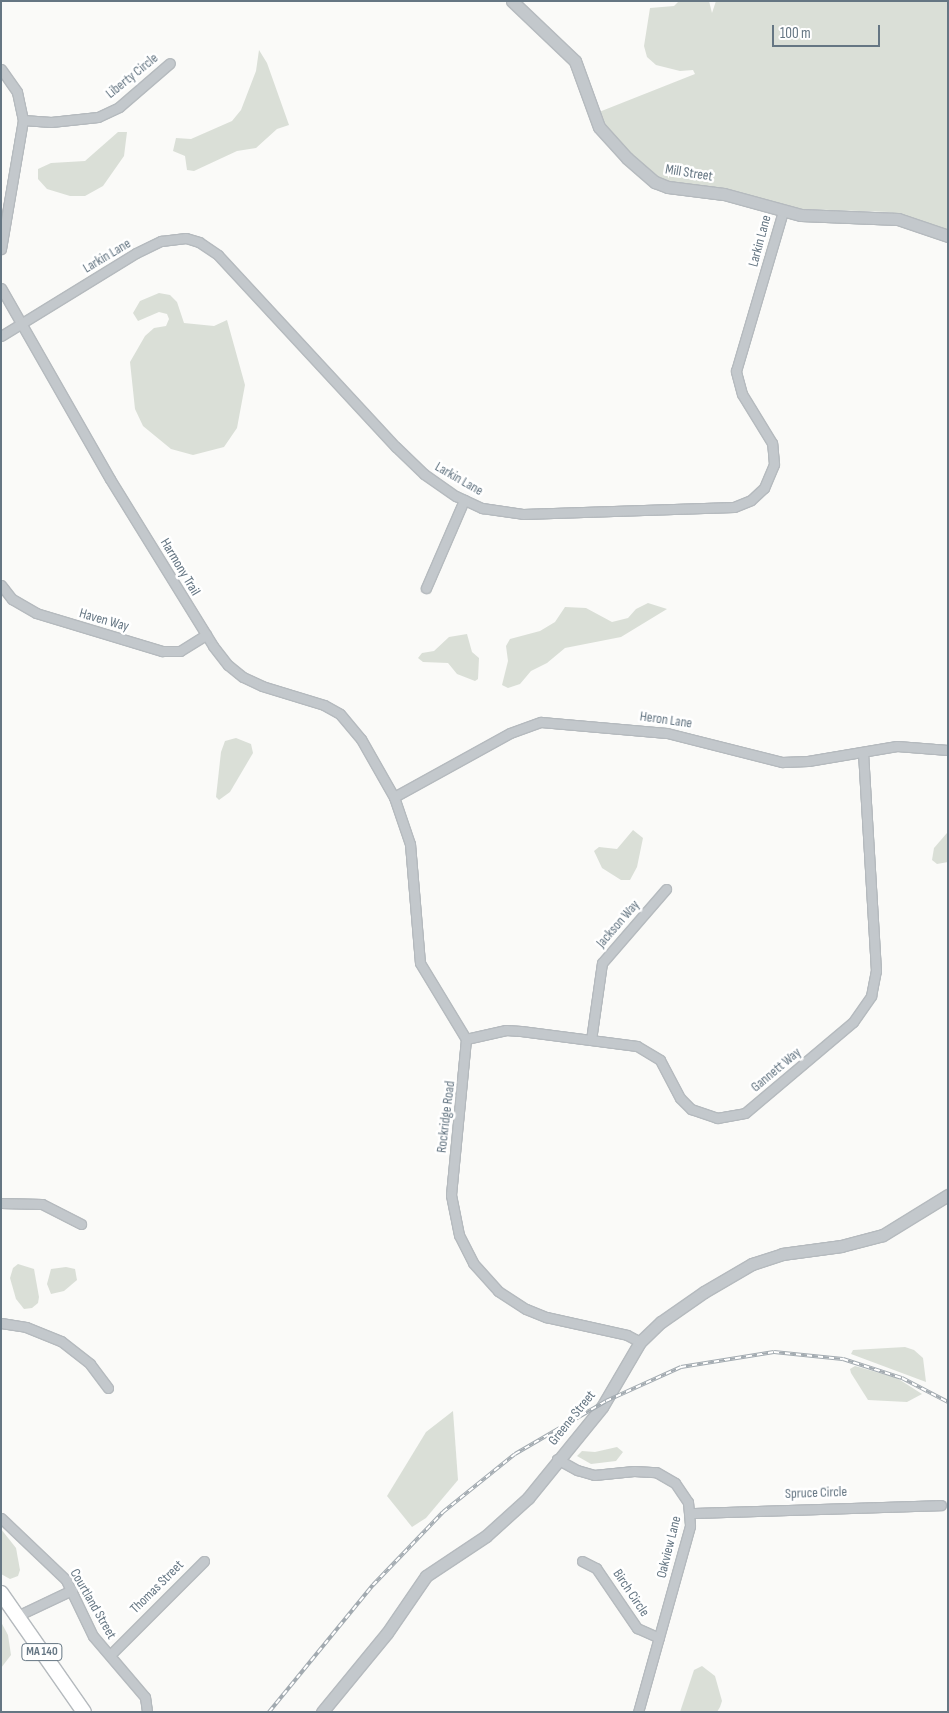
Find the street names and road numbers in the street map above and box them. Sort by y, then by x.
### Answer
street label: Liberty Circle [102,50,162,102]
street label: Mill Street [664,161,714,185]
street label: Larkin Lane [745,213,775,269]
street label: Larkin Lane [80,235,134,277]
street label: Larkin Lane [432,458,486,500]
street label: Harmony Trail [156,535,204,599]
street label: Haven Way [77,605,131,635]
street label: Heron Lane [639,708,693,732]
street label: Jackson Way [593,897,643,951]
street label: Gannett Way [748,1044,804,1096]
street label: Rockridge Road [433,1080,459,1154]
street label: Greene Street [545,1387,599,1449]
street label: Spruce Circle [785,1484,847,1502]
street label: Oakview Lane [653,1514,685,1580]
street label: Thomas Street [127,1557,187,1617]
street label: Courtland Street [66,1566,120,1642]
street label: Birch Circle [609,1566,653,1620]
road number: MA 140 [21,1642,63,1661]

